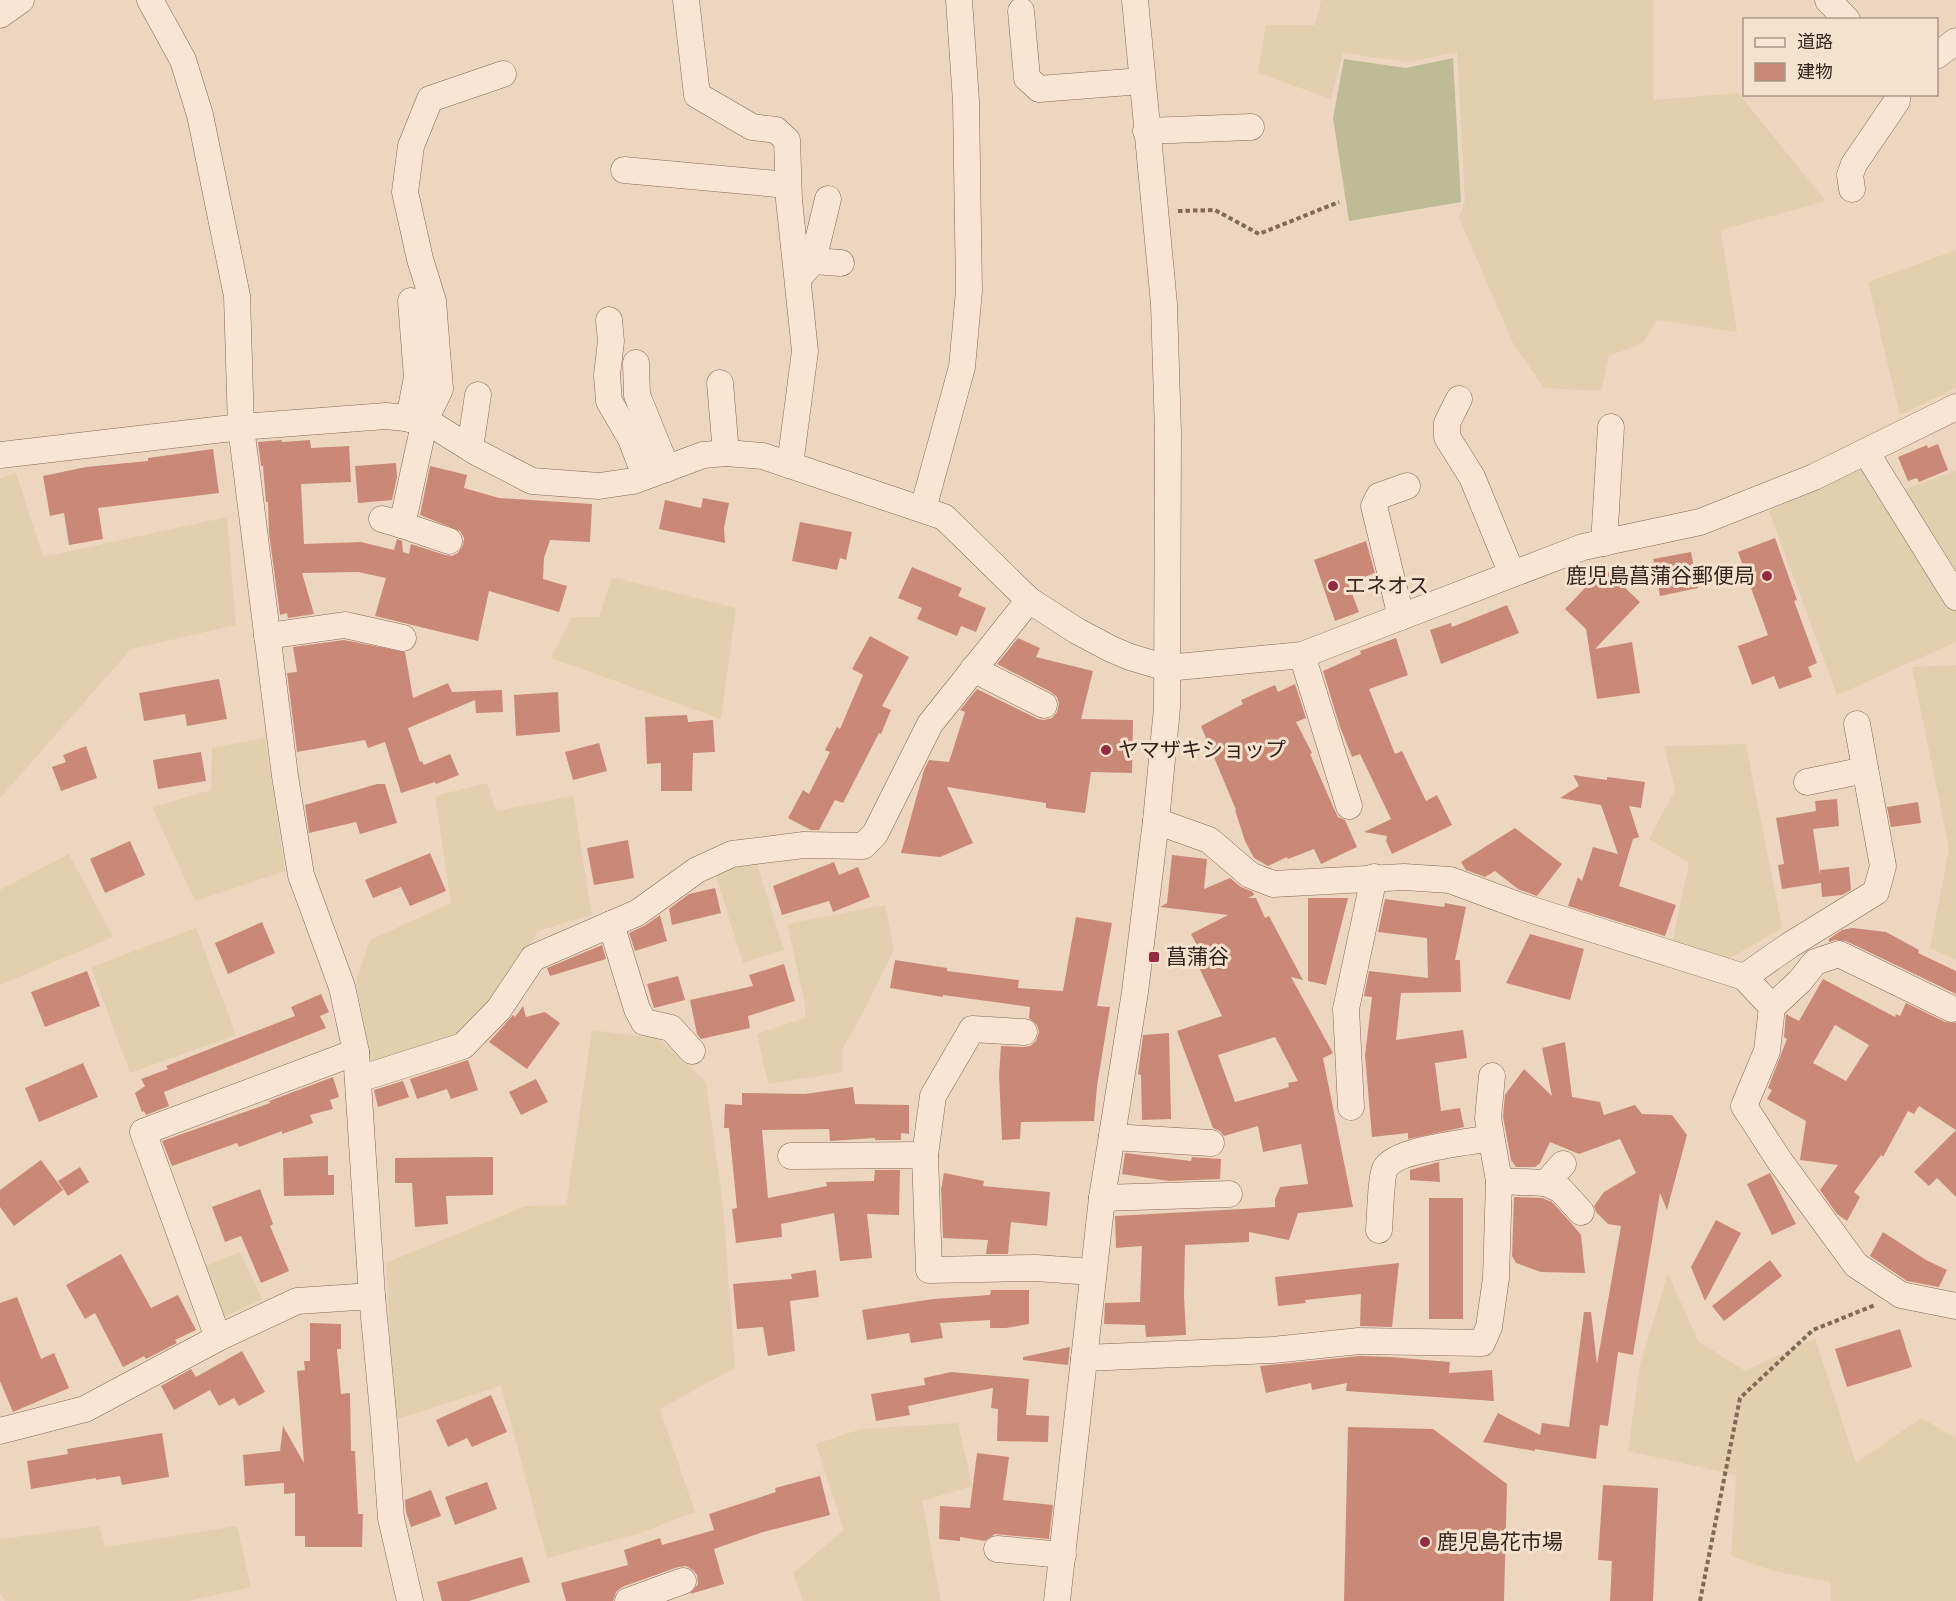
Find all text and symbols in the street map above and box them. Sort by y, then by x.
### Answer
legend [1743,18,1938,96]
text: 道路 [1797,29,1833,54]
text: 建物 [1797,59,1833,84]
place label: 鹿児島菖蒲谷郵便局 [1566,561,1755,590]
marker: 鹿児島菖蒲谷郵便局 [1760,569,1774,583]
place label: エネオス [1345,571,1429,600]
marker: エネオス [1326,579,1340,593]
place label: ヤマザキショップ [1118,735,1286,764]
marker: ヤマザキショップ [1099,743,1113,757]
place label: 菖蒲谷 [1166,942,1229,971]
marker: 菖蒲谷 [1147,950,1161,964]
place label: 鹿児島花市場 [1437,1527,1563,1556]
marker: 鹿児島花市場 [1418,1535,1432,1549]

